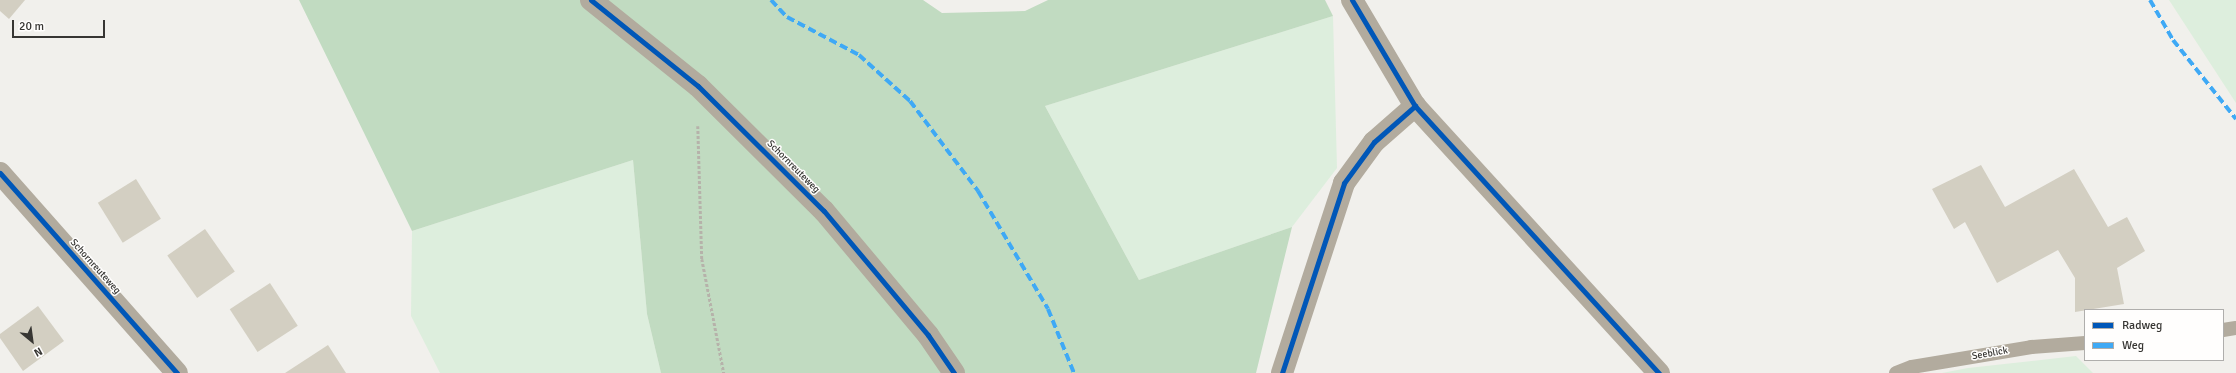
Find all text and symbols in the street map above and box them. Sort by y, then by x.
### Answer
scale bar [14,12,107,38]
text: 20 m [19,19,44,34]
street label: Schornreuteweg [764,138,822,196]
street label: Schornreuteweg [67,237,123,297]
legend [2084,309,2224,361]
text: Radweg [2122,318,2162,333]
north arrow [12,321,52,361]
text: Weg [2122,338,2144,353]
text: N [32,344,45,359]
street label: Seeblick [1971,345,2009,363]

